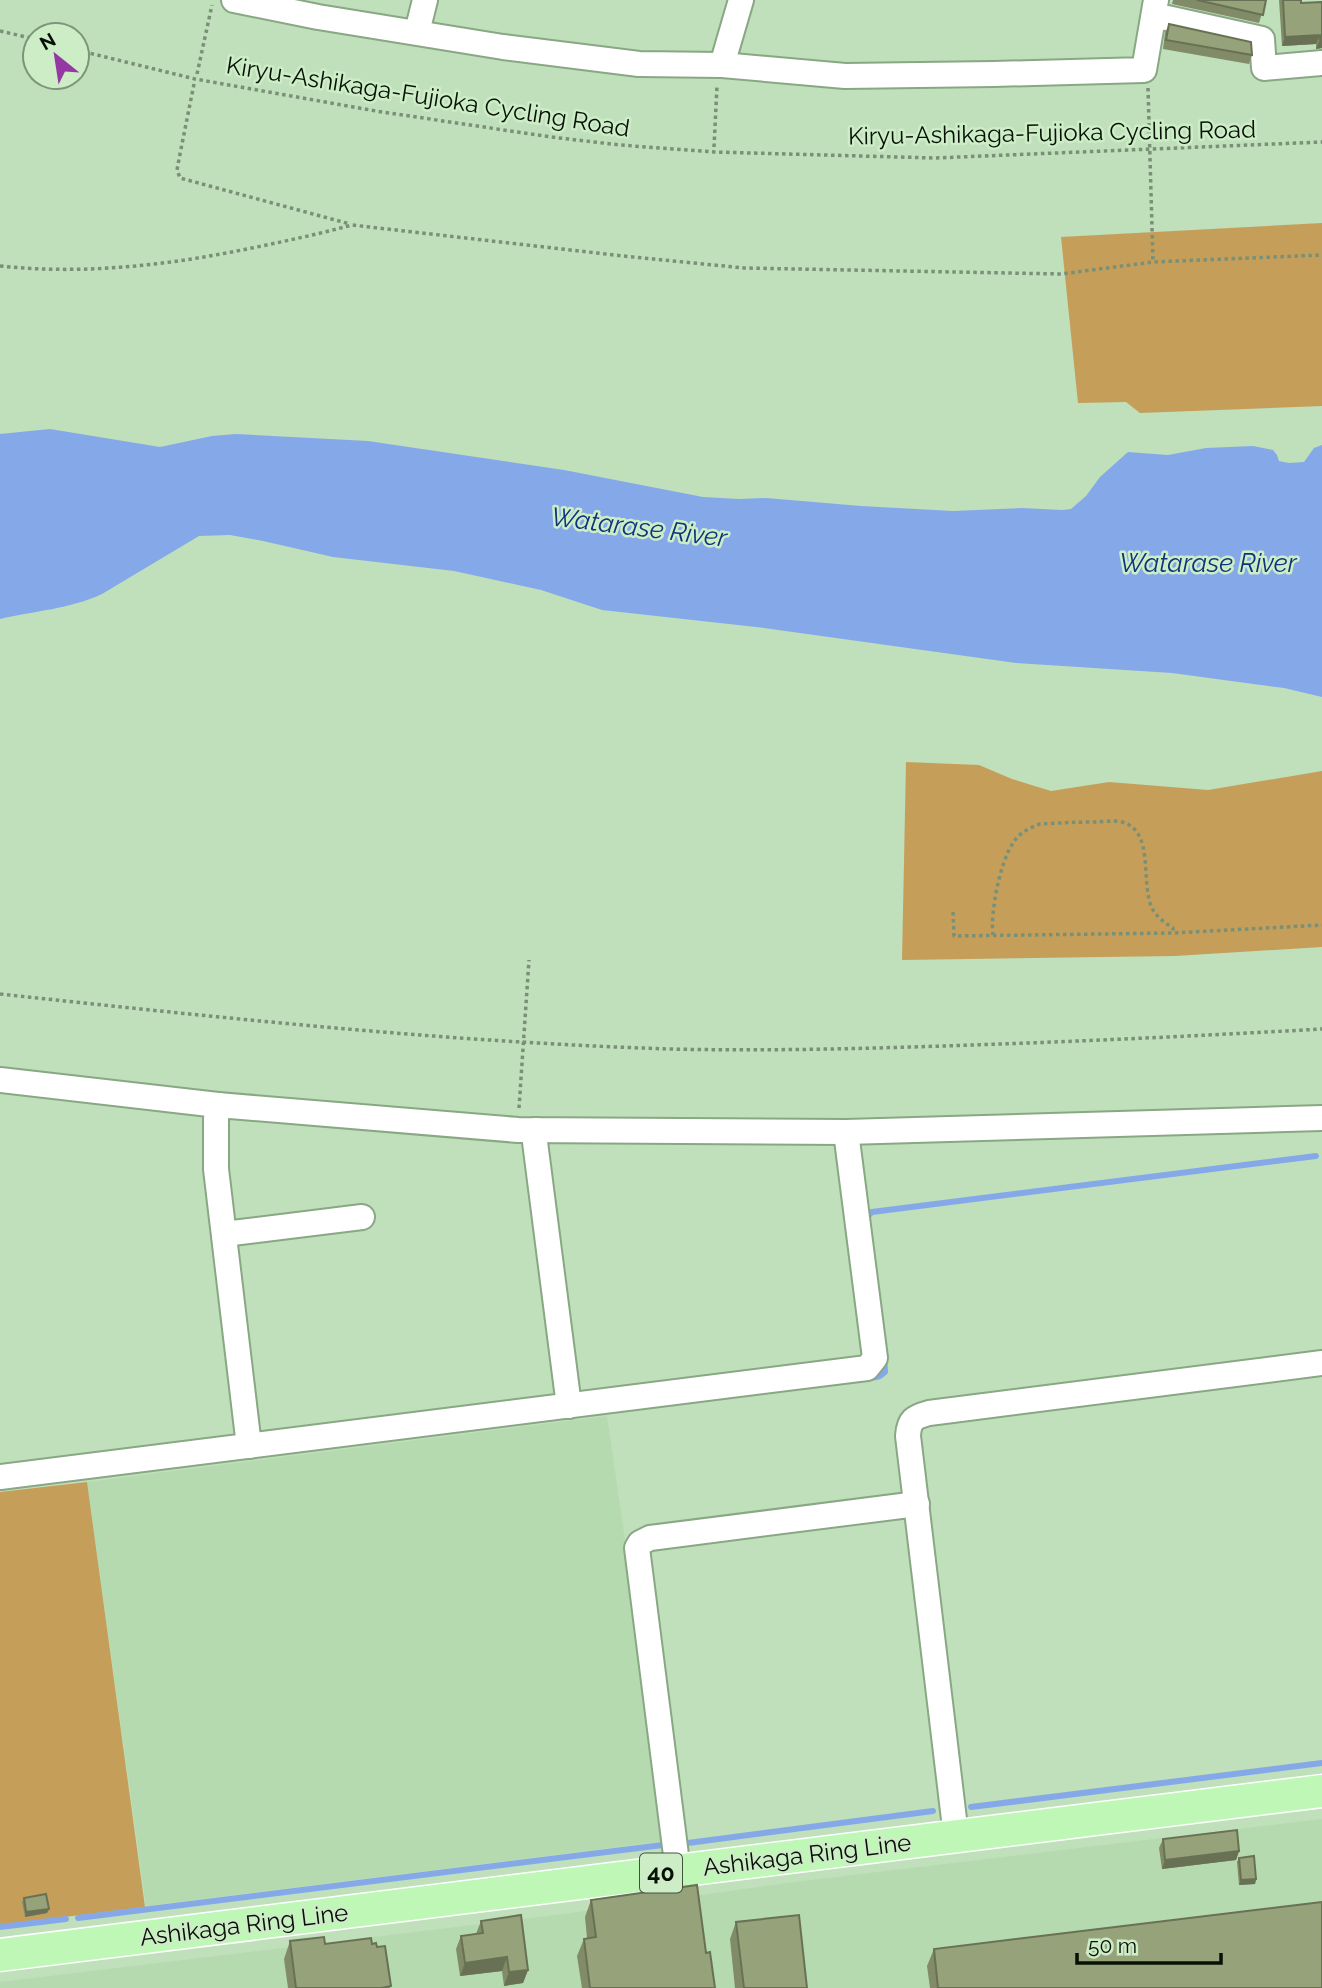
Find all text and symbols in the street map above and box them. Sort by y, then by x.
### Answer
north arrow [21,21,91,91]
text: N [36,28,59,54]
street label: Kiryu-Ashikaga-Fujioka Cycling Road [224,50,632,143]
street label: Kiryu-Ashikaga-Fujioka Cycling Road [848,114,1256,151]
water label: Watarase River [549,501,730,553]
water label: Watarase River [1119,548,1298,578]
street label: Ashikaga Ring Line [701,1827,913,1882]
road number: 40 [640,1854,682,1892]
street label: Ashikaga Ring Line [138,1897,350,1952]
scale bar [1077,1922,1220,1966]
text: 50 m [1088,1933,1137,1958]

